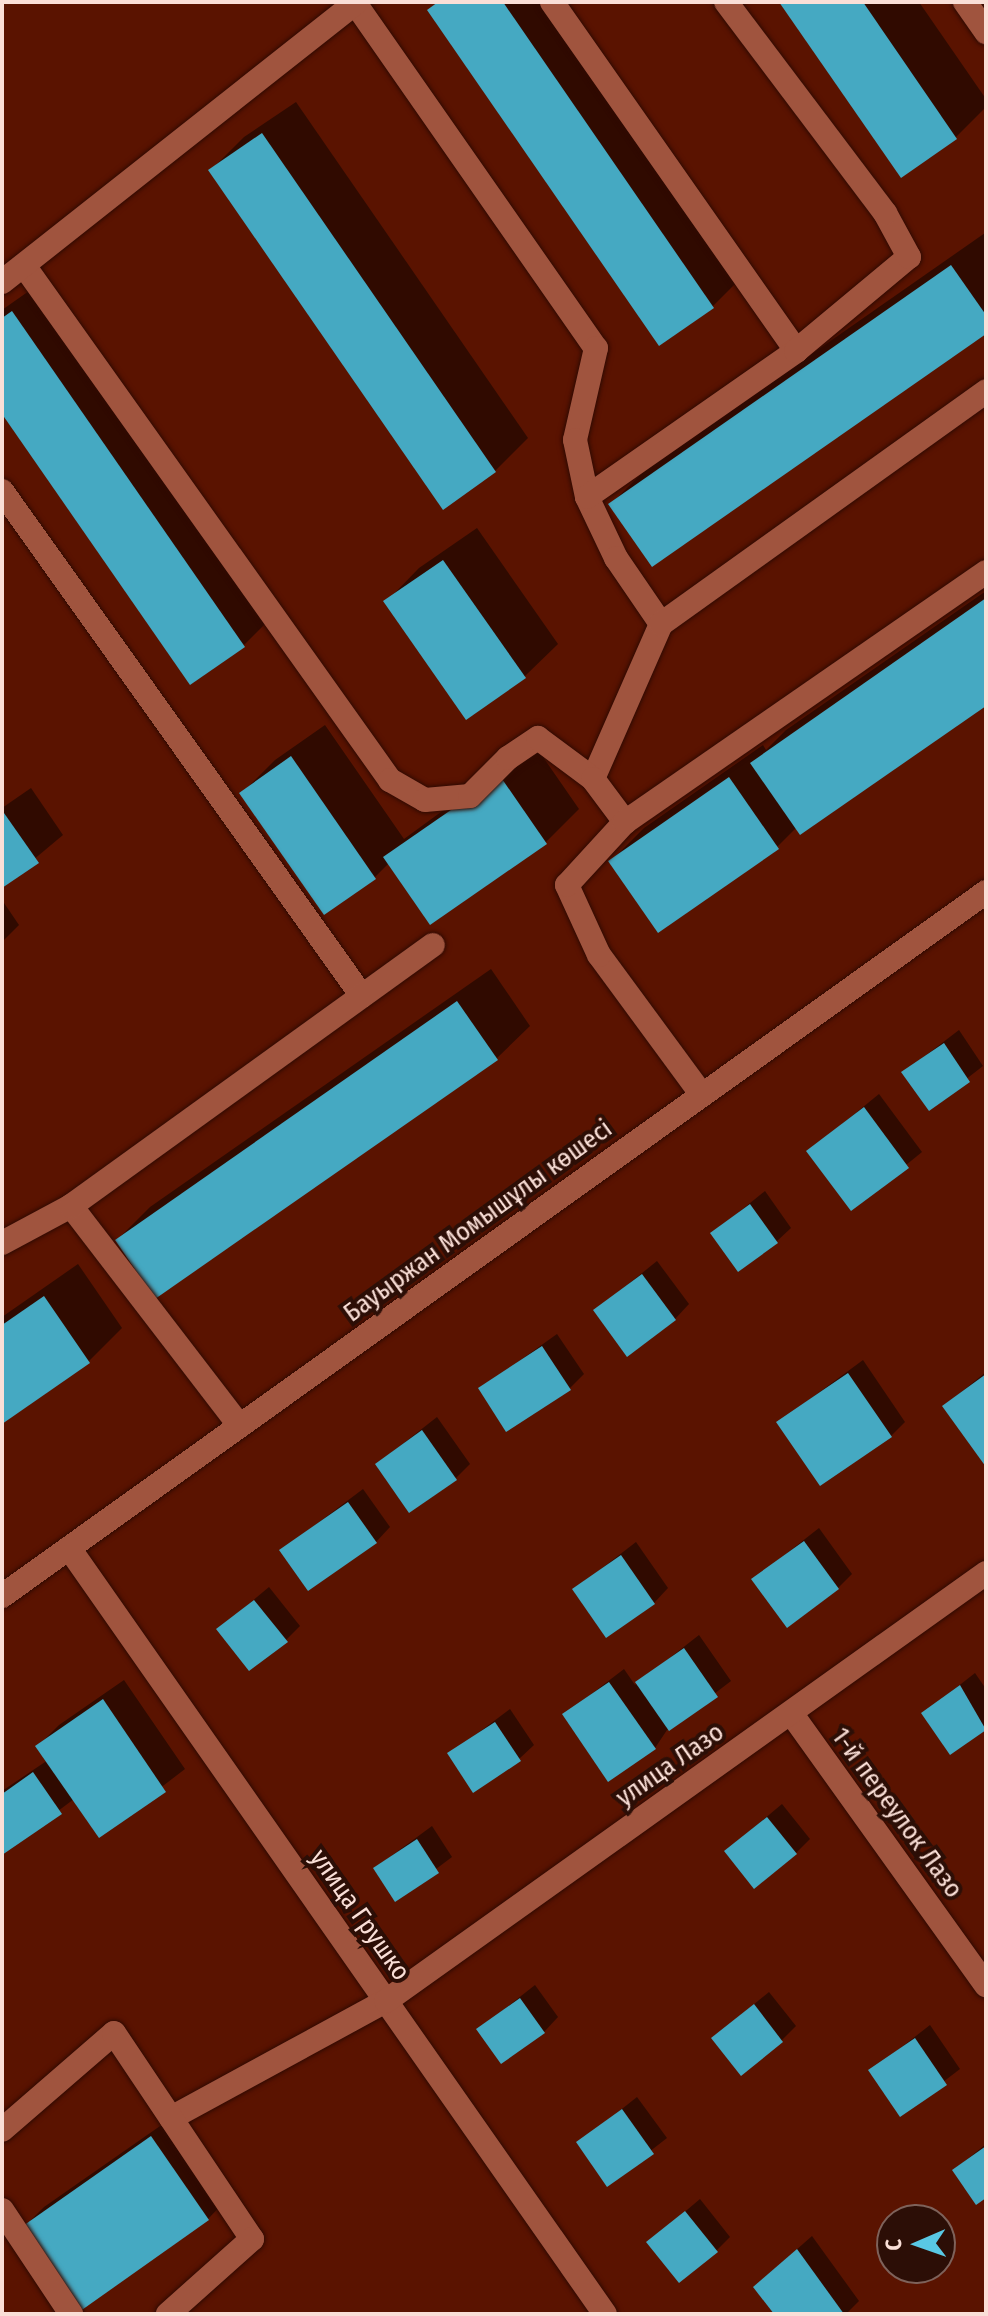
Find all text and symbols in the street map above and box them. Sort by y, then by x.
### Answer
street label: Бауыржан Момышұлы көшесі [338,1113,618,1329]
street label: улица Лазо [610,1717,730,1813]
street label: 1-й переулок Лазо [825,1722,969,1904]
street label: улица Грушко [303,1843,417,1987]
north arrow [876,2204,956,2284]
text: С [880,2239,907,2251]

